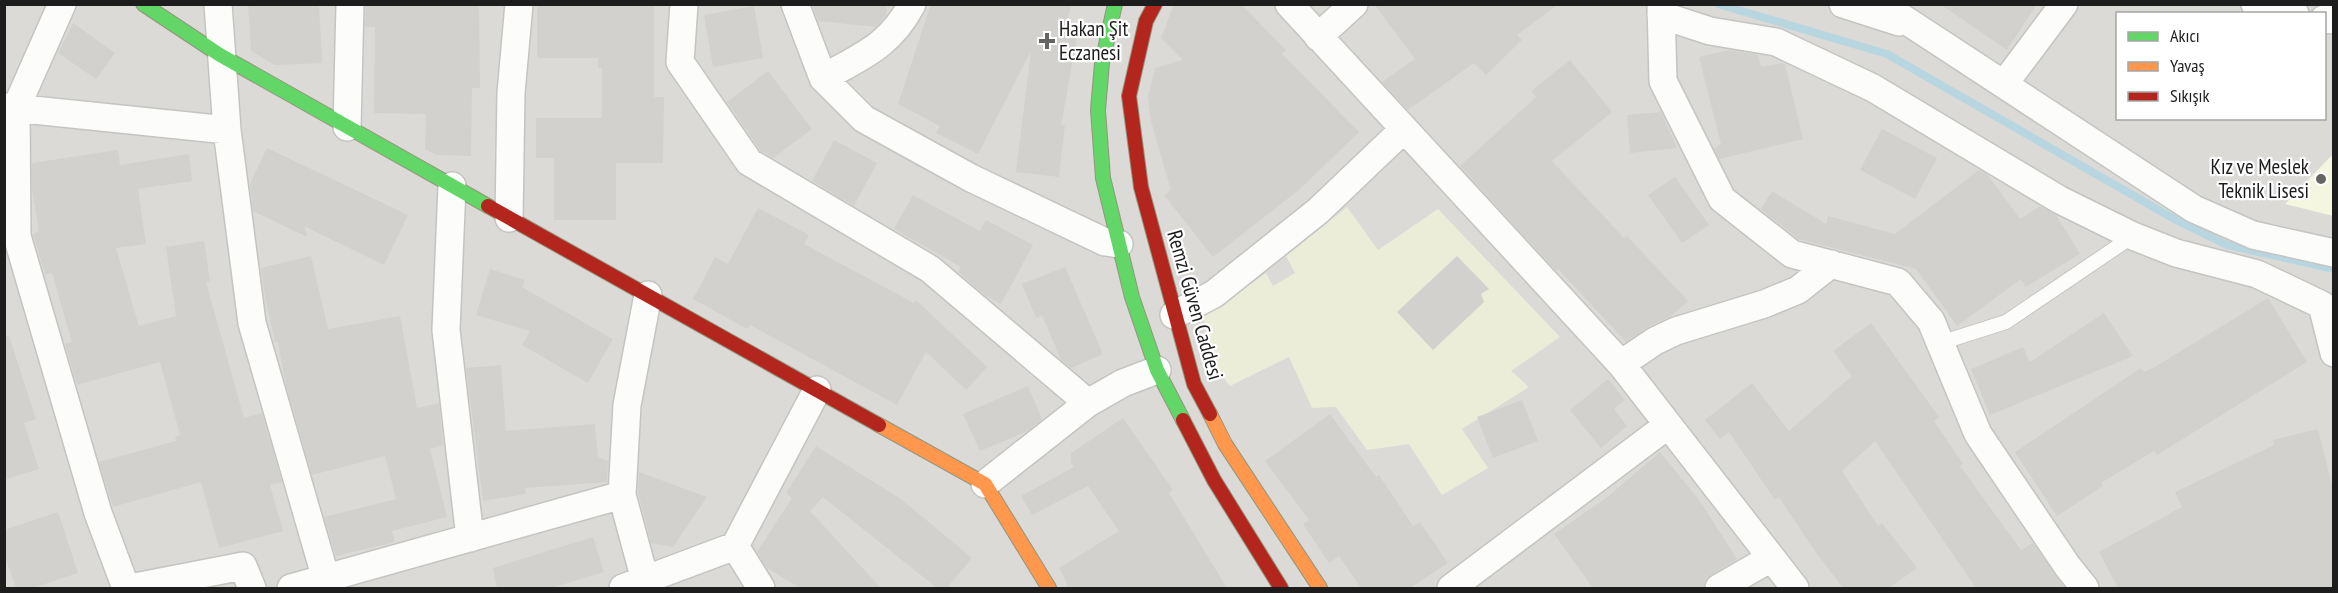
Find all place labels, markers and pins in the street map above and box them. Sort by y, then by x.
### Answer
place label: Hakan Şit Eczanesi [1059,15,1128,66]
marker: Hakan Şit Eczanesi [1040,34,1054,48]
place label: Kız ve Meslek Teknik Lisesi [2211,153,2309,204]
marker: Kız ve Meslek Teknik Lisesi [2314,172,2328,186]

